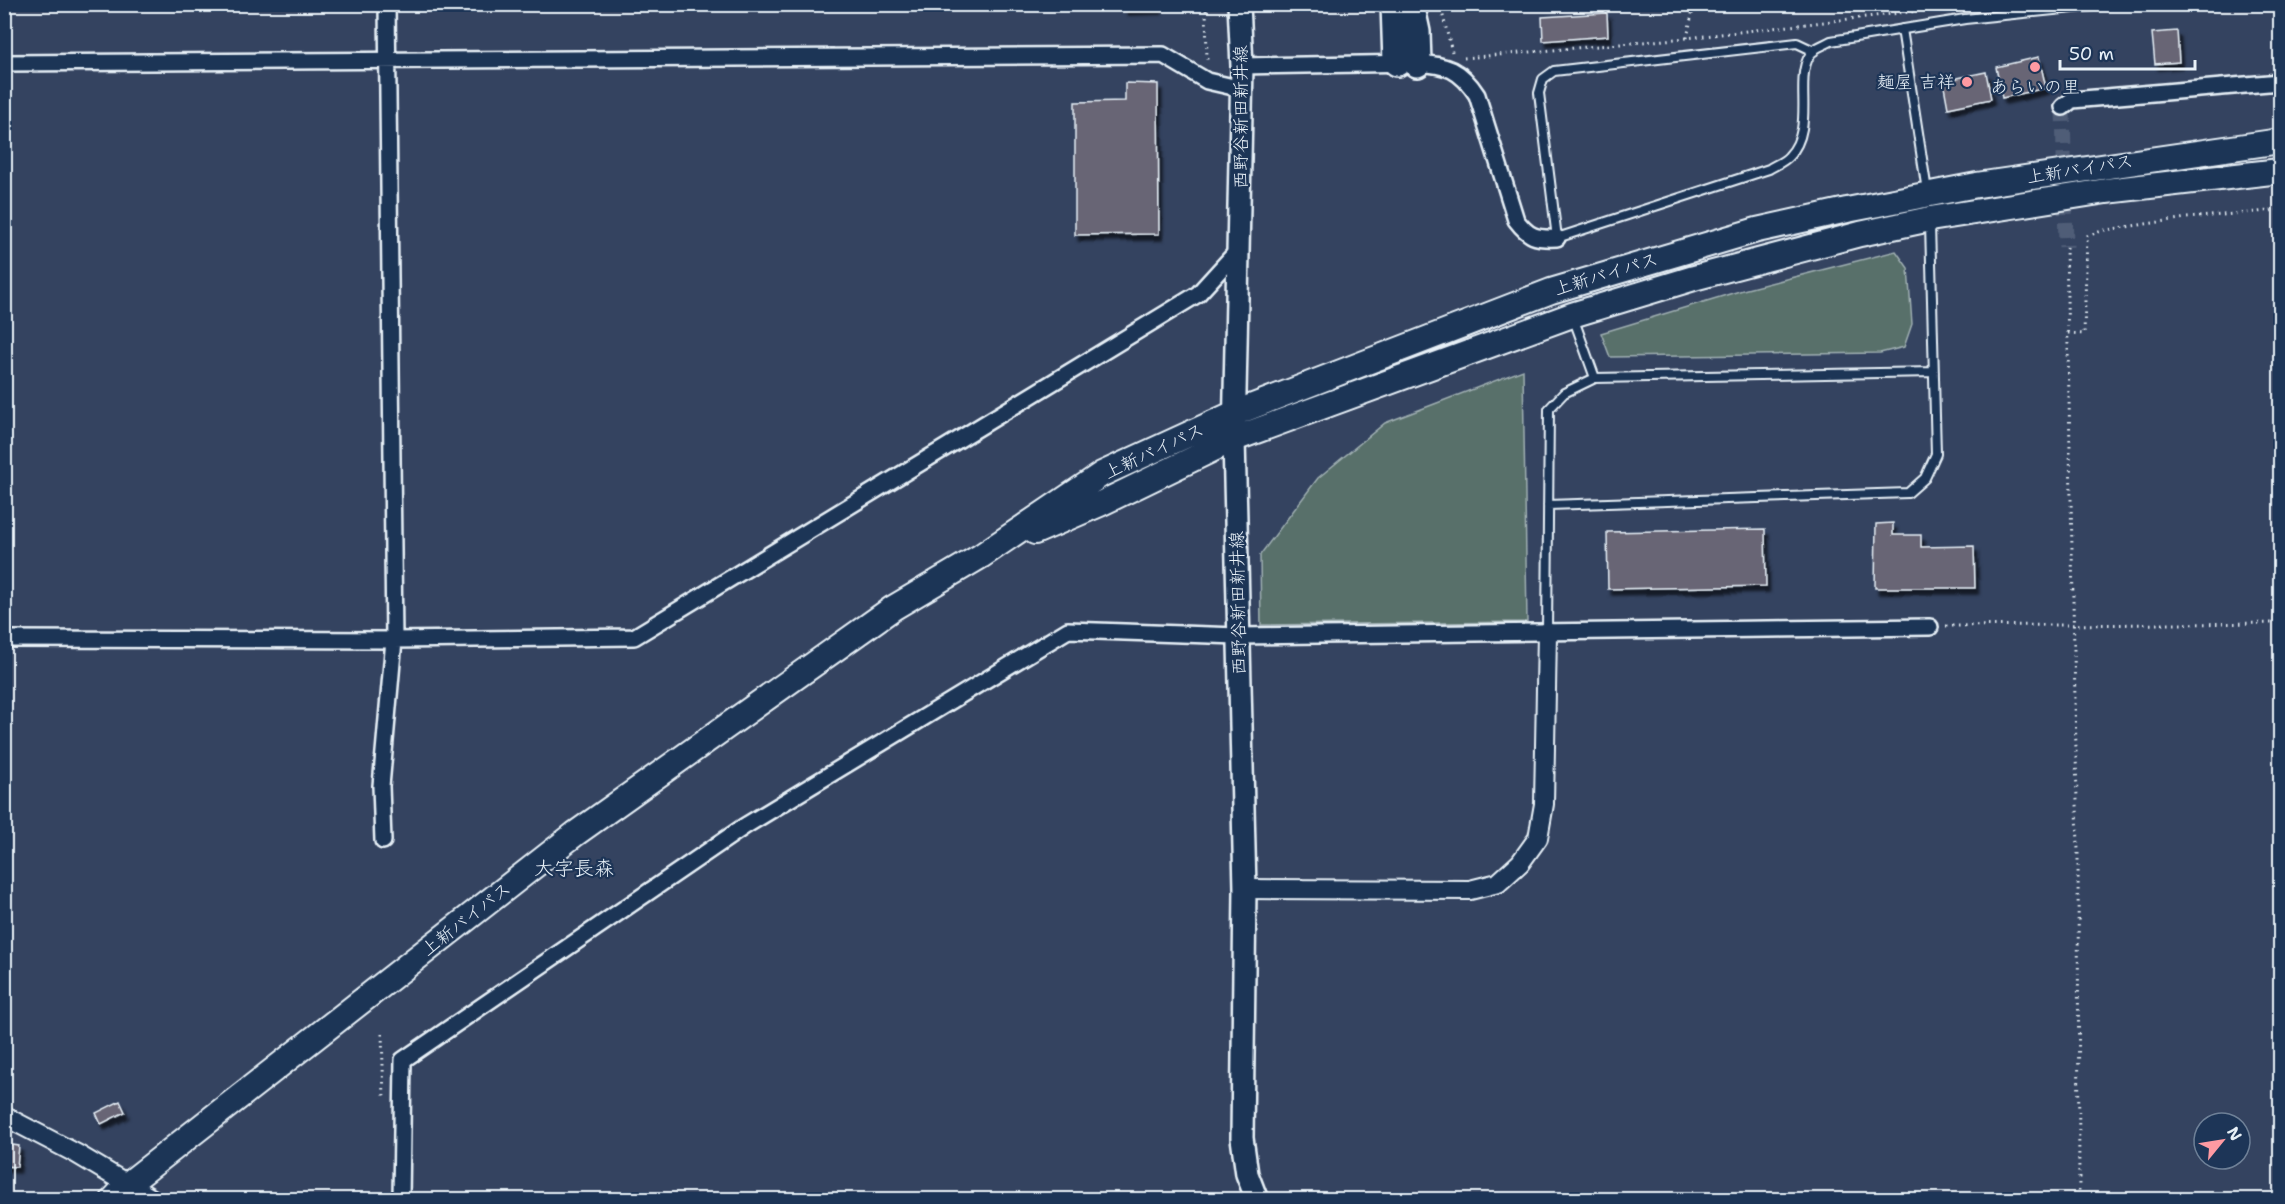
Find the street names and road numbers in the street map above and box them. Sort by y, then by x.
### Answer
street label: 西野谷新田新井線 [1229,45,1253,189]
street label: 上新バイパス [2025,149,2135,189]
street label: 上新バイパス [1551,247,1661,301]
street label: 上新バイパス [1100,417,1208,485]
street label: 西野谷新田新井線 [1225,531,1251,675]
street label: 上新バイパス [416,876,516,962]

